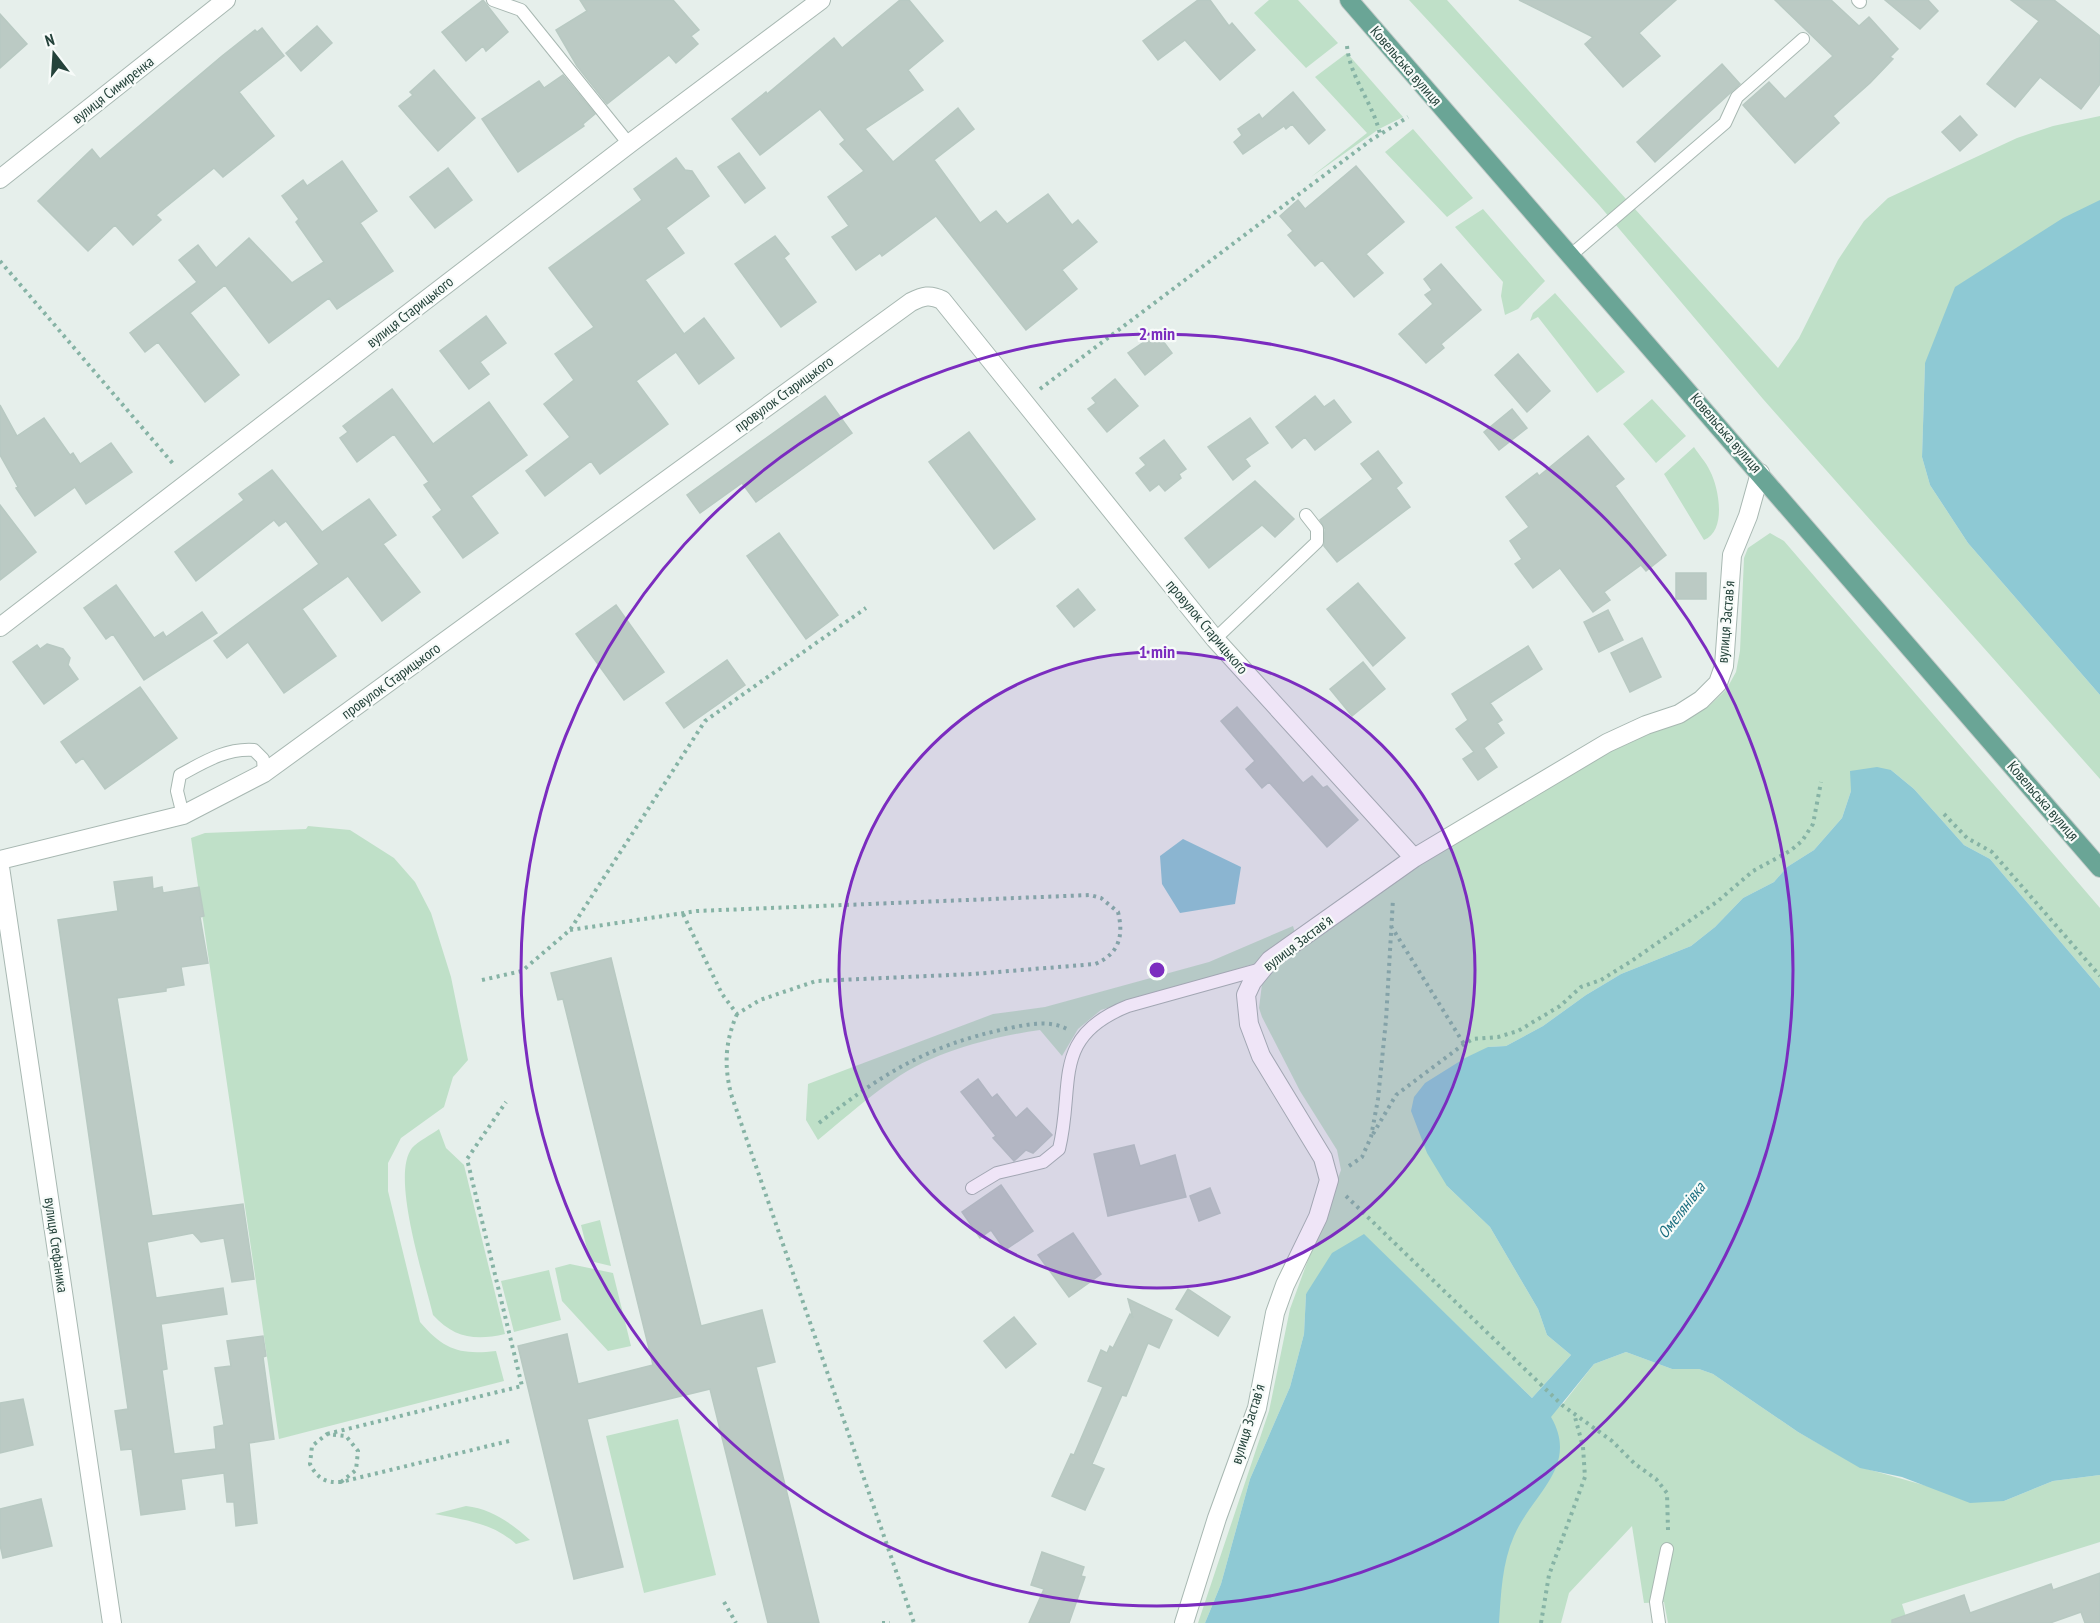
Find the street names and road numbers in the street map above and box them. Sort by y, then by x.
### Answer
street label: Ковельська вулиця [1367,22,1446,110]
street label: вулиця Симиренка [68,52,157,127]
street label: вулиця Старицького [362,272,457,351]
street label: провулок Старицького [730,351,837,436]
street label: Ковельська вулиця [1687,389,1766,477]
street label: провулок Старицького [1162,575,1252,678]
street label: вулиця Заставʼя [1712,580,1739,664]
street label: провулок Старицького [337,638,444,723]
street label: Ковельська вулиця [2004,757,2083,845]
street label: вулиця Заставʼя [1259,910,1337,975]
street label: вулиця Стефаника [40,1196,73,1294]
street label: вулиця Заставʼя [1226,1381,1269,1466]

